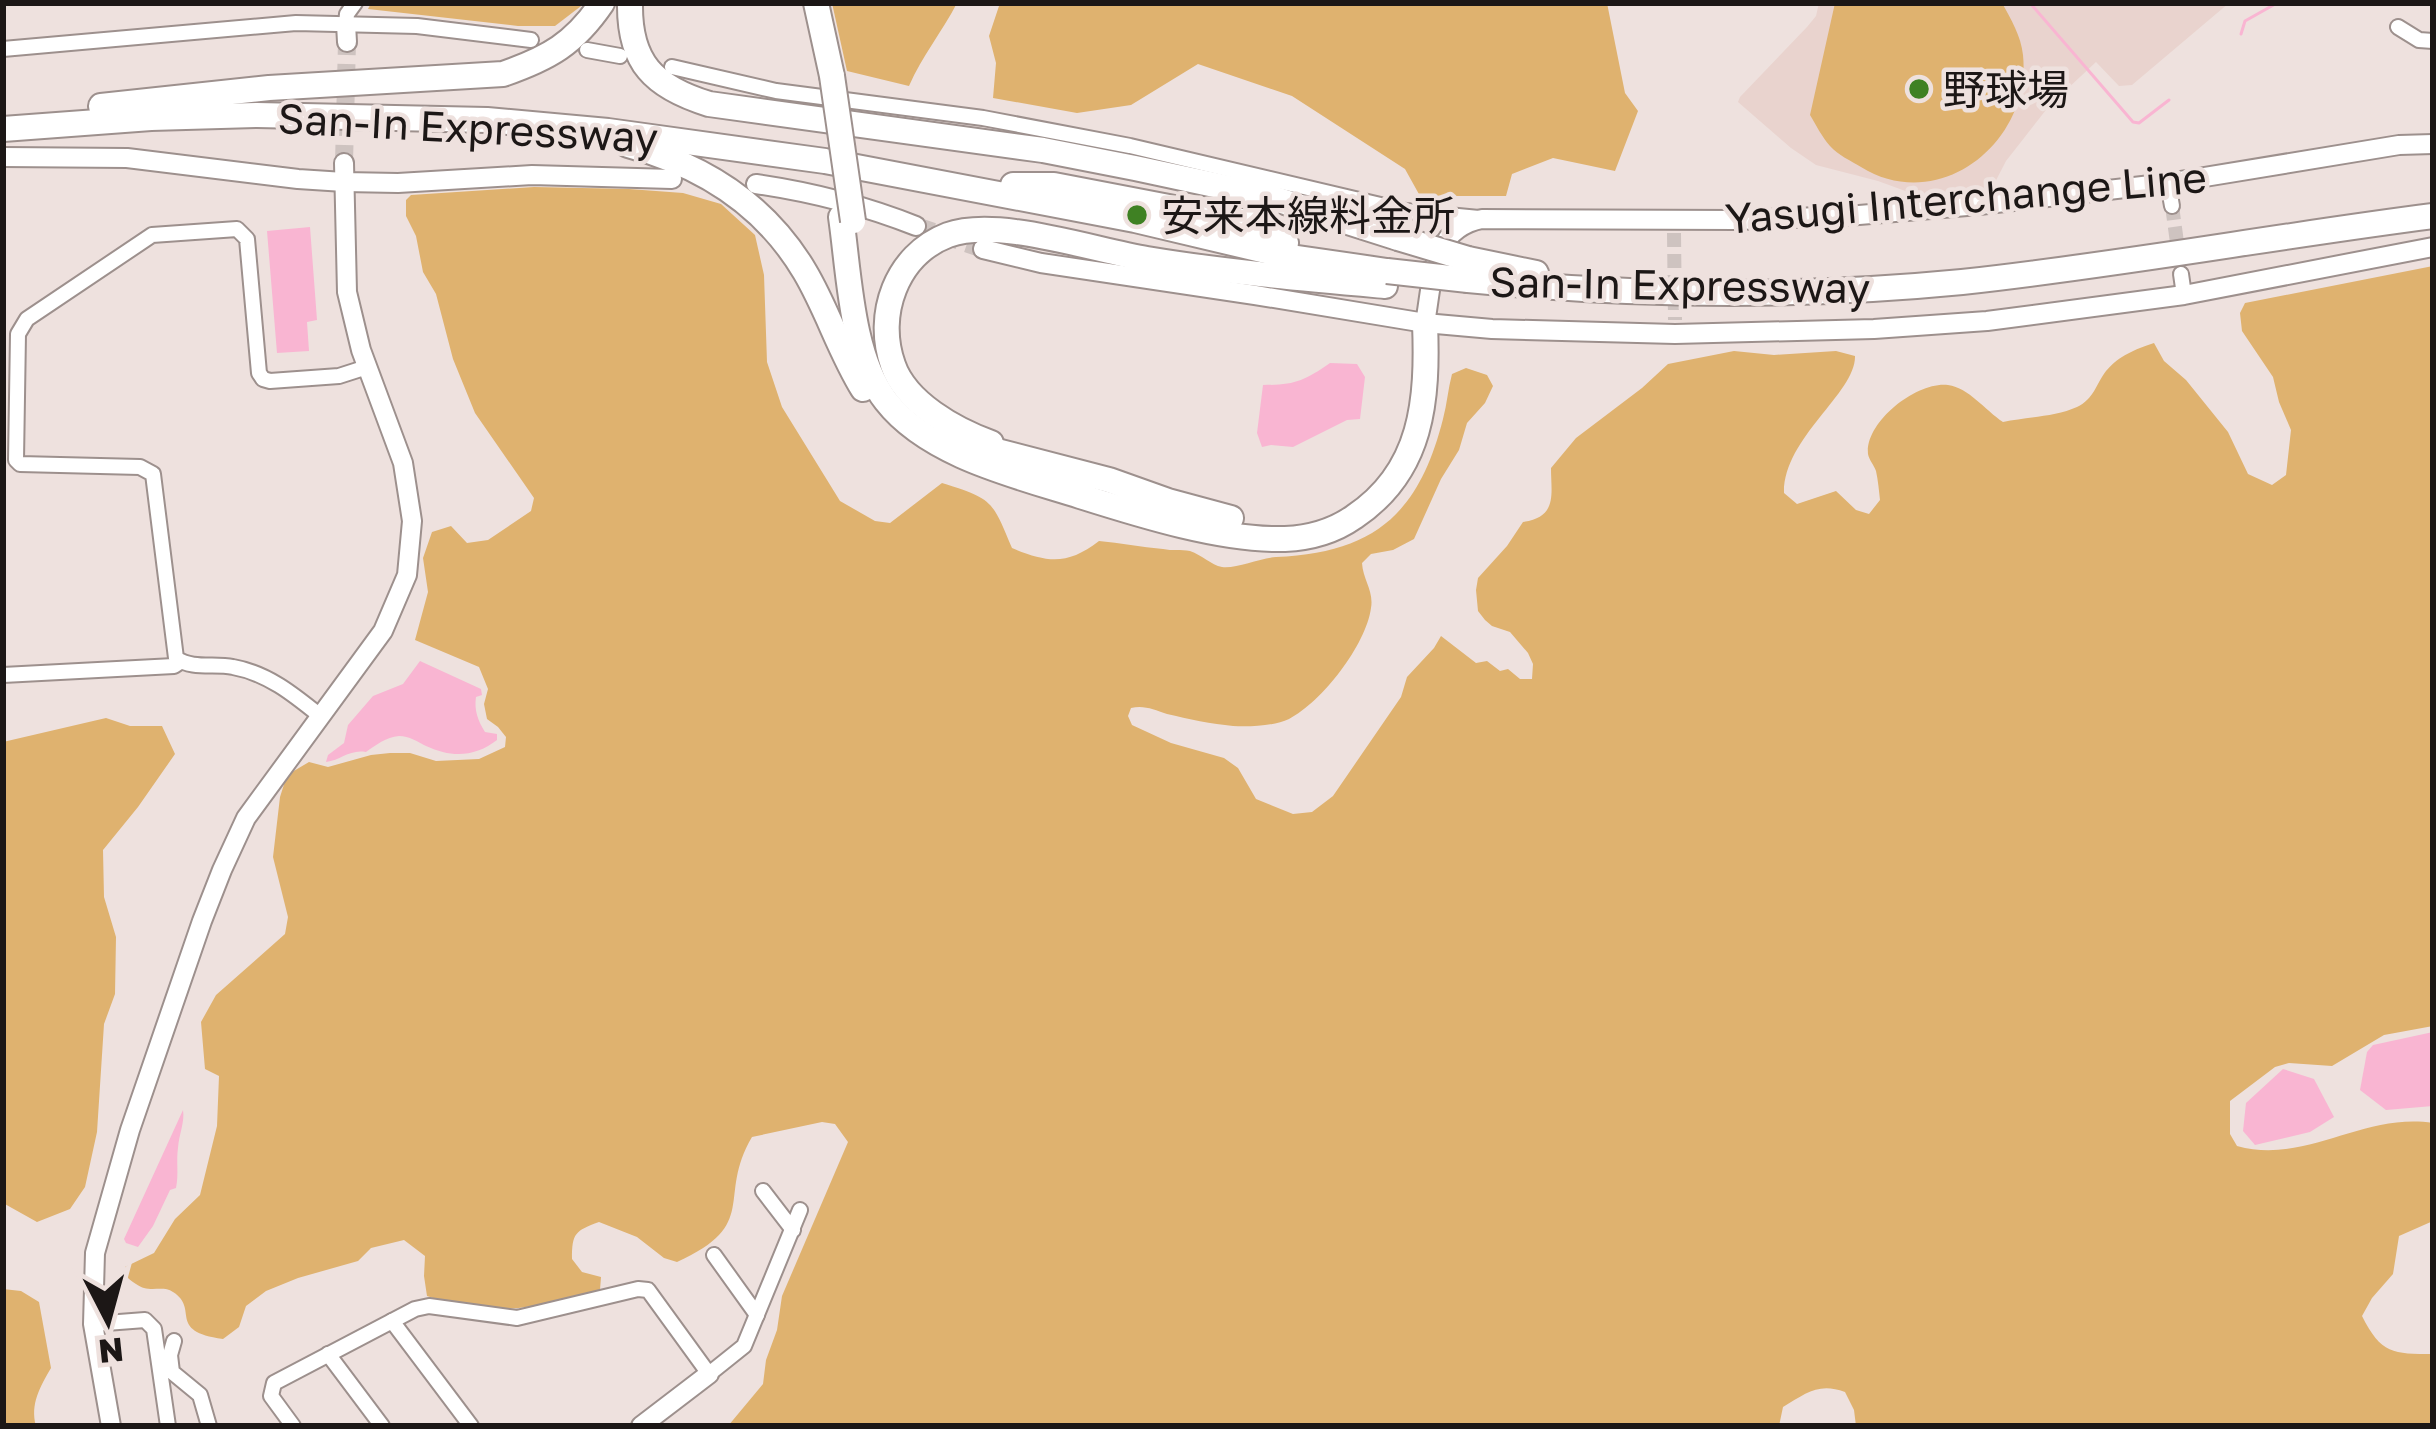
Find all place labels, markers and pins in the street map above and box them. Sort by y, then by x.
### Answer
place label: 野球場 [1943,64,2069,114]
marker: 野球場 [1906,76,1932,102]
place label: 安来本線料金所 [1161,190,1455,240]
marker: 安来本線料金所 [1124,202,1150,228]

